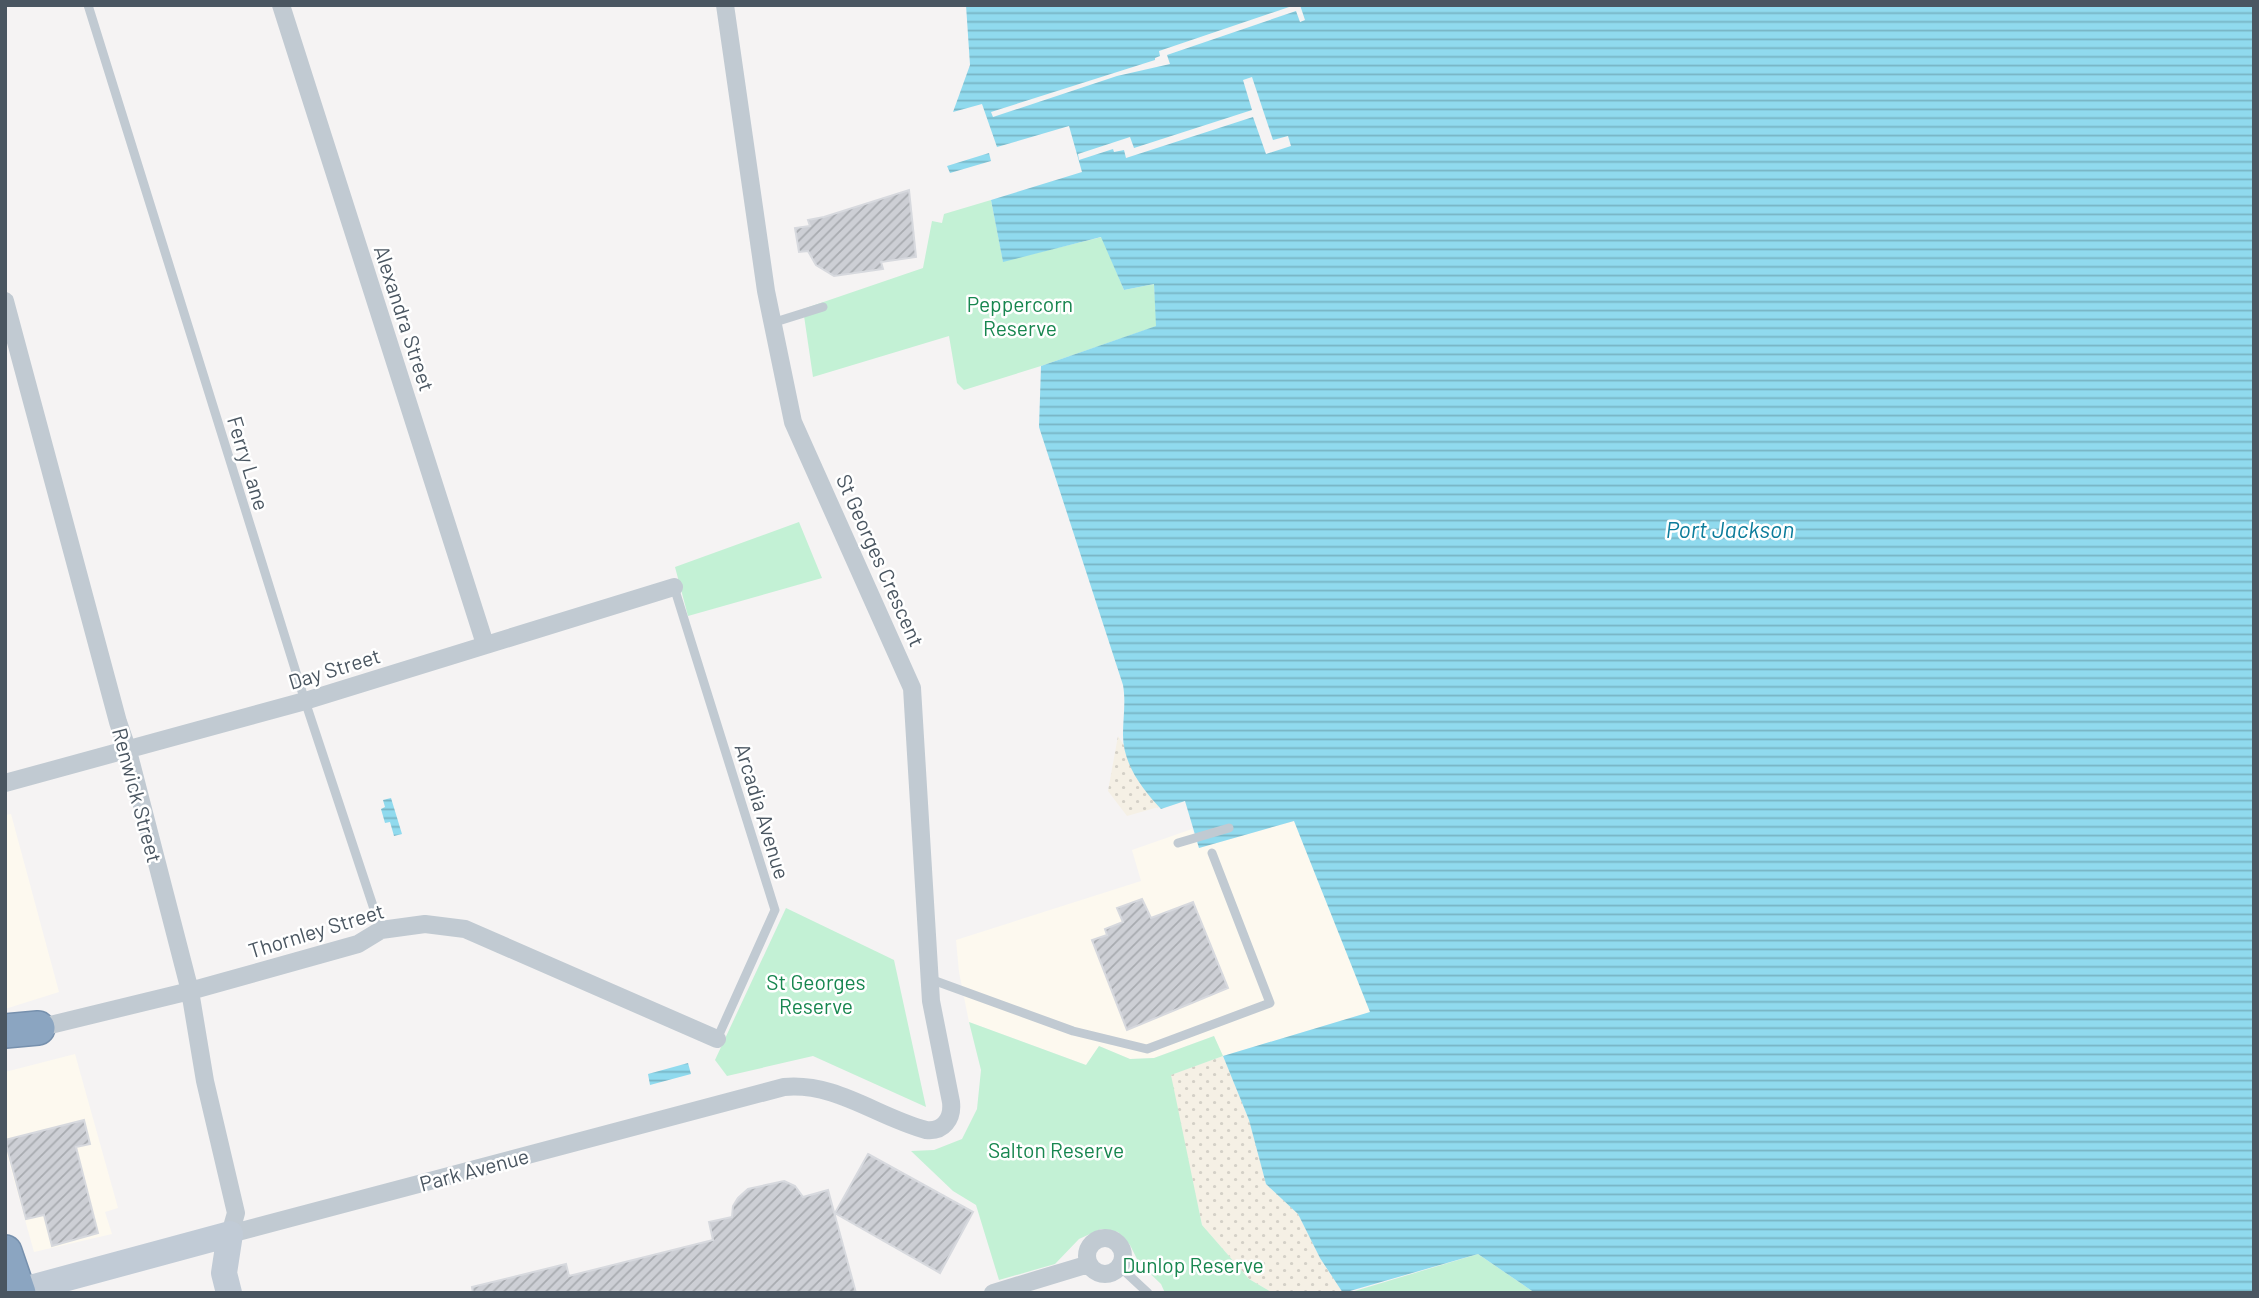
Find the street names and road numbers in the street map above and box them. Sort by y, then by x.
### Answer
street label: Alexandra Street [370,242,440,394]
street label: Ferry Lane [223,413,275,513]
street label: St Georges Crescent [832,470,930,650]
street label: Day Street [285,642,383,694]
street label: Renwick Street [108,725,168,865]
street label: Arcadia Avenue [731,740,795,882]
street label: Thornley Street [245,898,387,962]
street label: Park Avenue [417,1142,531,1196]

